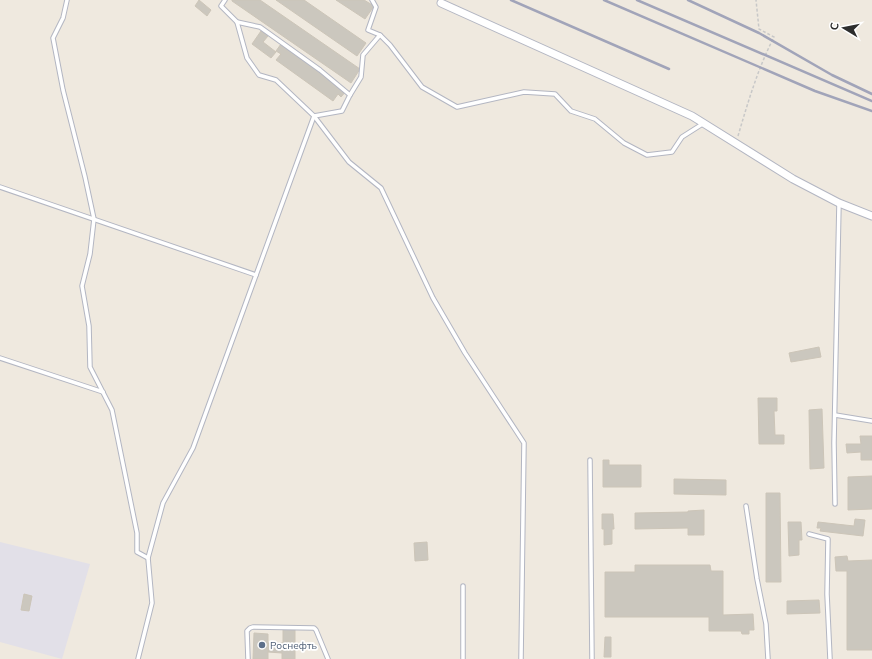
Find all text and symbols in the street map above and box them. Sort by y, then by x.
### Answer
north arrow [824,8,864,48]
text: С [827,21,842,31]
place label: Роснефть [270,639,317,652]
marker: Роснефть [257,640,267,650]

